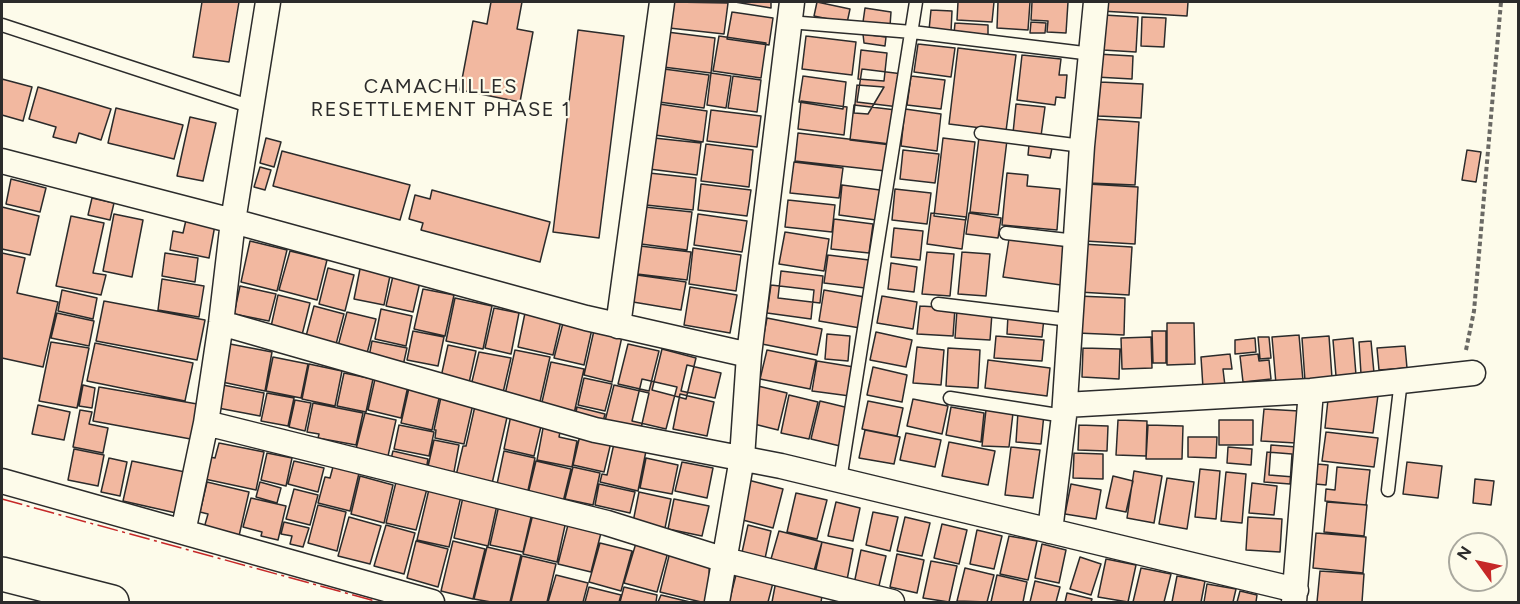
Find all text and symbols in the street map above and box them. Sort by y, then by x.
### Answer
district label: CAMACHILLES RESETTLEMENT PHASE 1 [311,75,571,122]
north arrow [1448,532,1508,592]
text: N [1453,543,1475,563]

